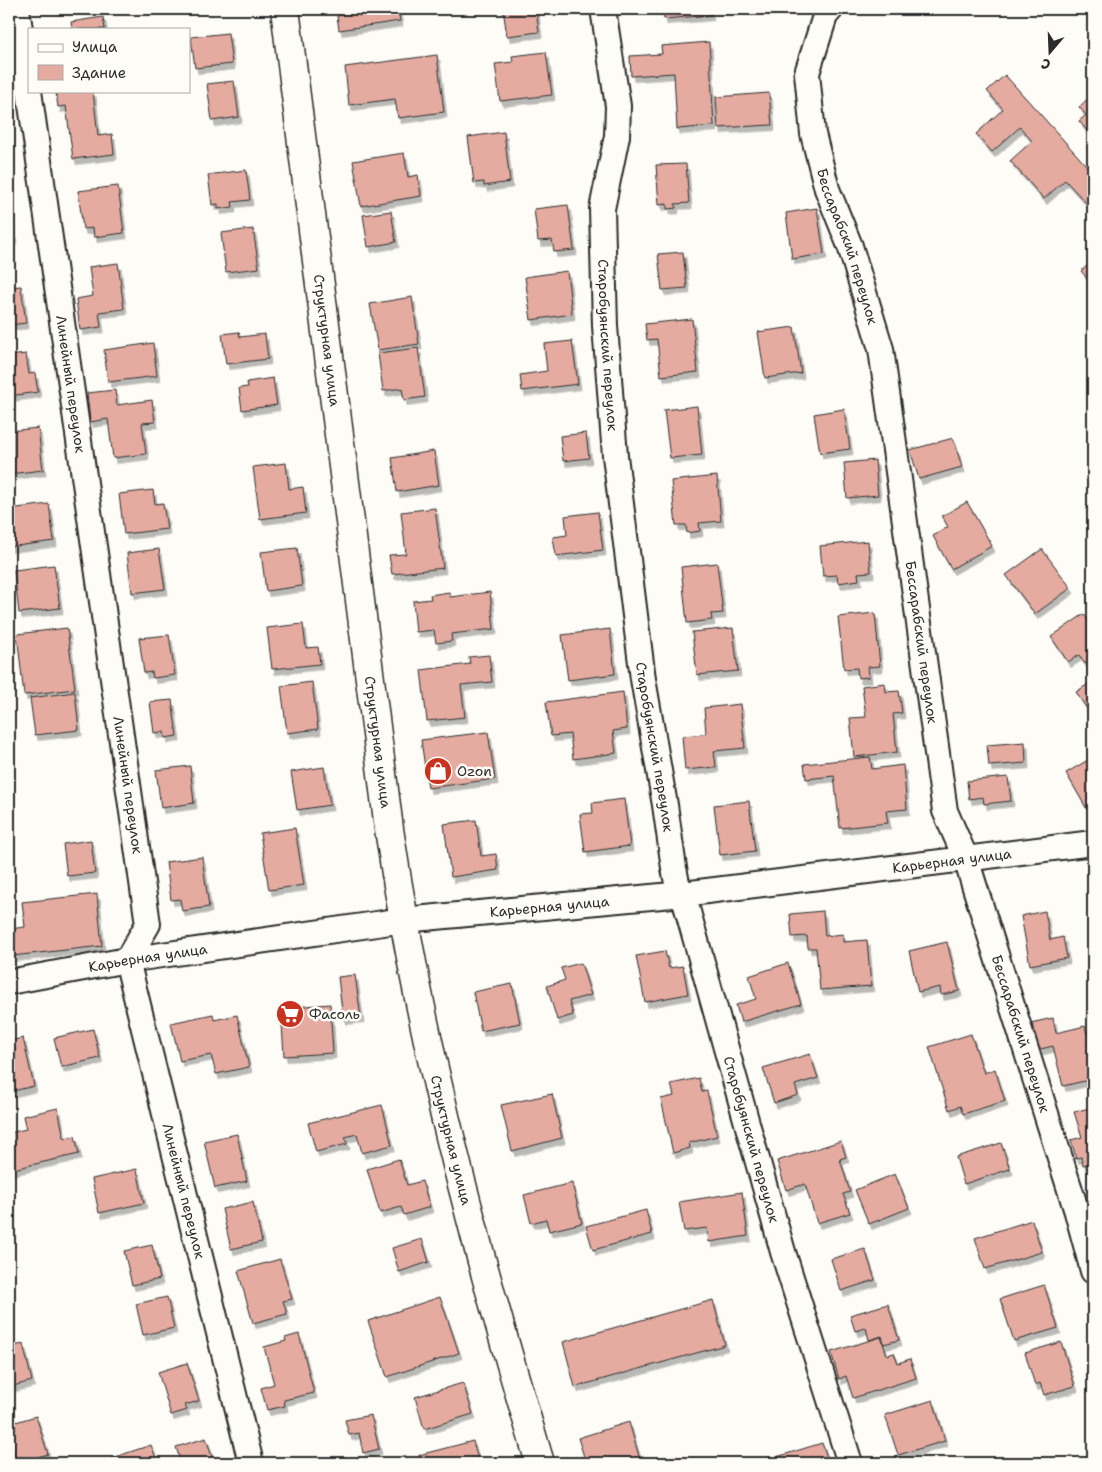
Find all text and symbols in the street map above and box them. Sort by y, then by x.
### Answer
legend [28,28,190,92]
north arrow [1024,28,1074,78]
text: Улица [72,37,118,57]
text: С [1039,54,1053,74]
text: Здание [72,63,126,83]
street label: Бессарабский переулок [813,166,882,327]
street label: Старобуянский переулок [594,259,622,432]
street label: Структурная улица [310,273,344,408]
street label: Линейный переулок [52,314,90,455]
street label: Бессарабский переулок [901,560,942,725]
street label: Старобуянский переулок [632,661,678,834]
street label: Структурная улица [361,675,395,810]
street label: Линейный переулок [109,715,147,856]
shop icon: Ozon [423,756,453,786]
place label: Ozon [457,762,492,780]
street label: Карьерная улица [891,844,1013,877]
street label: Карьерная улица [489,892,610,921]
street label: Карьерная улица [87,939,209,976]
street label: Бессарабский переулок [988,953,1054,1115]
supermarket icon: Фасоль [275,999,305,1029]
place label: Фасоль [309,1005,360,1023]
street label: Старобуянский переулок [720,1054,784,1225]
street label: Структурная улица [427,1074,476,1207]
street label: Линейный переулок [159,1121,209,1261]

